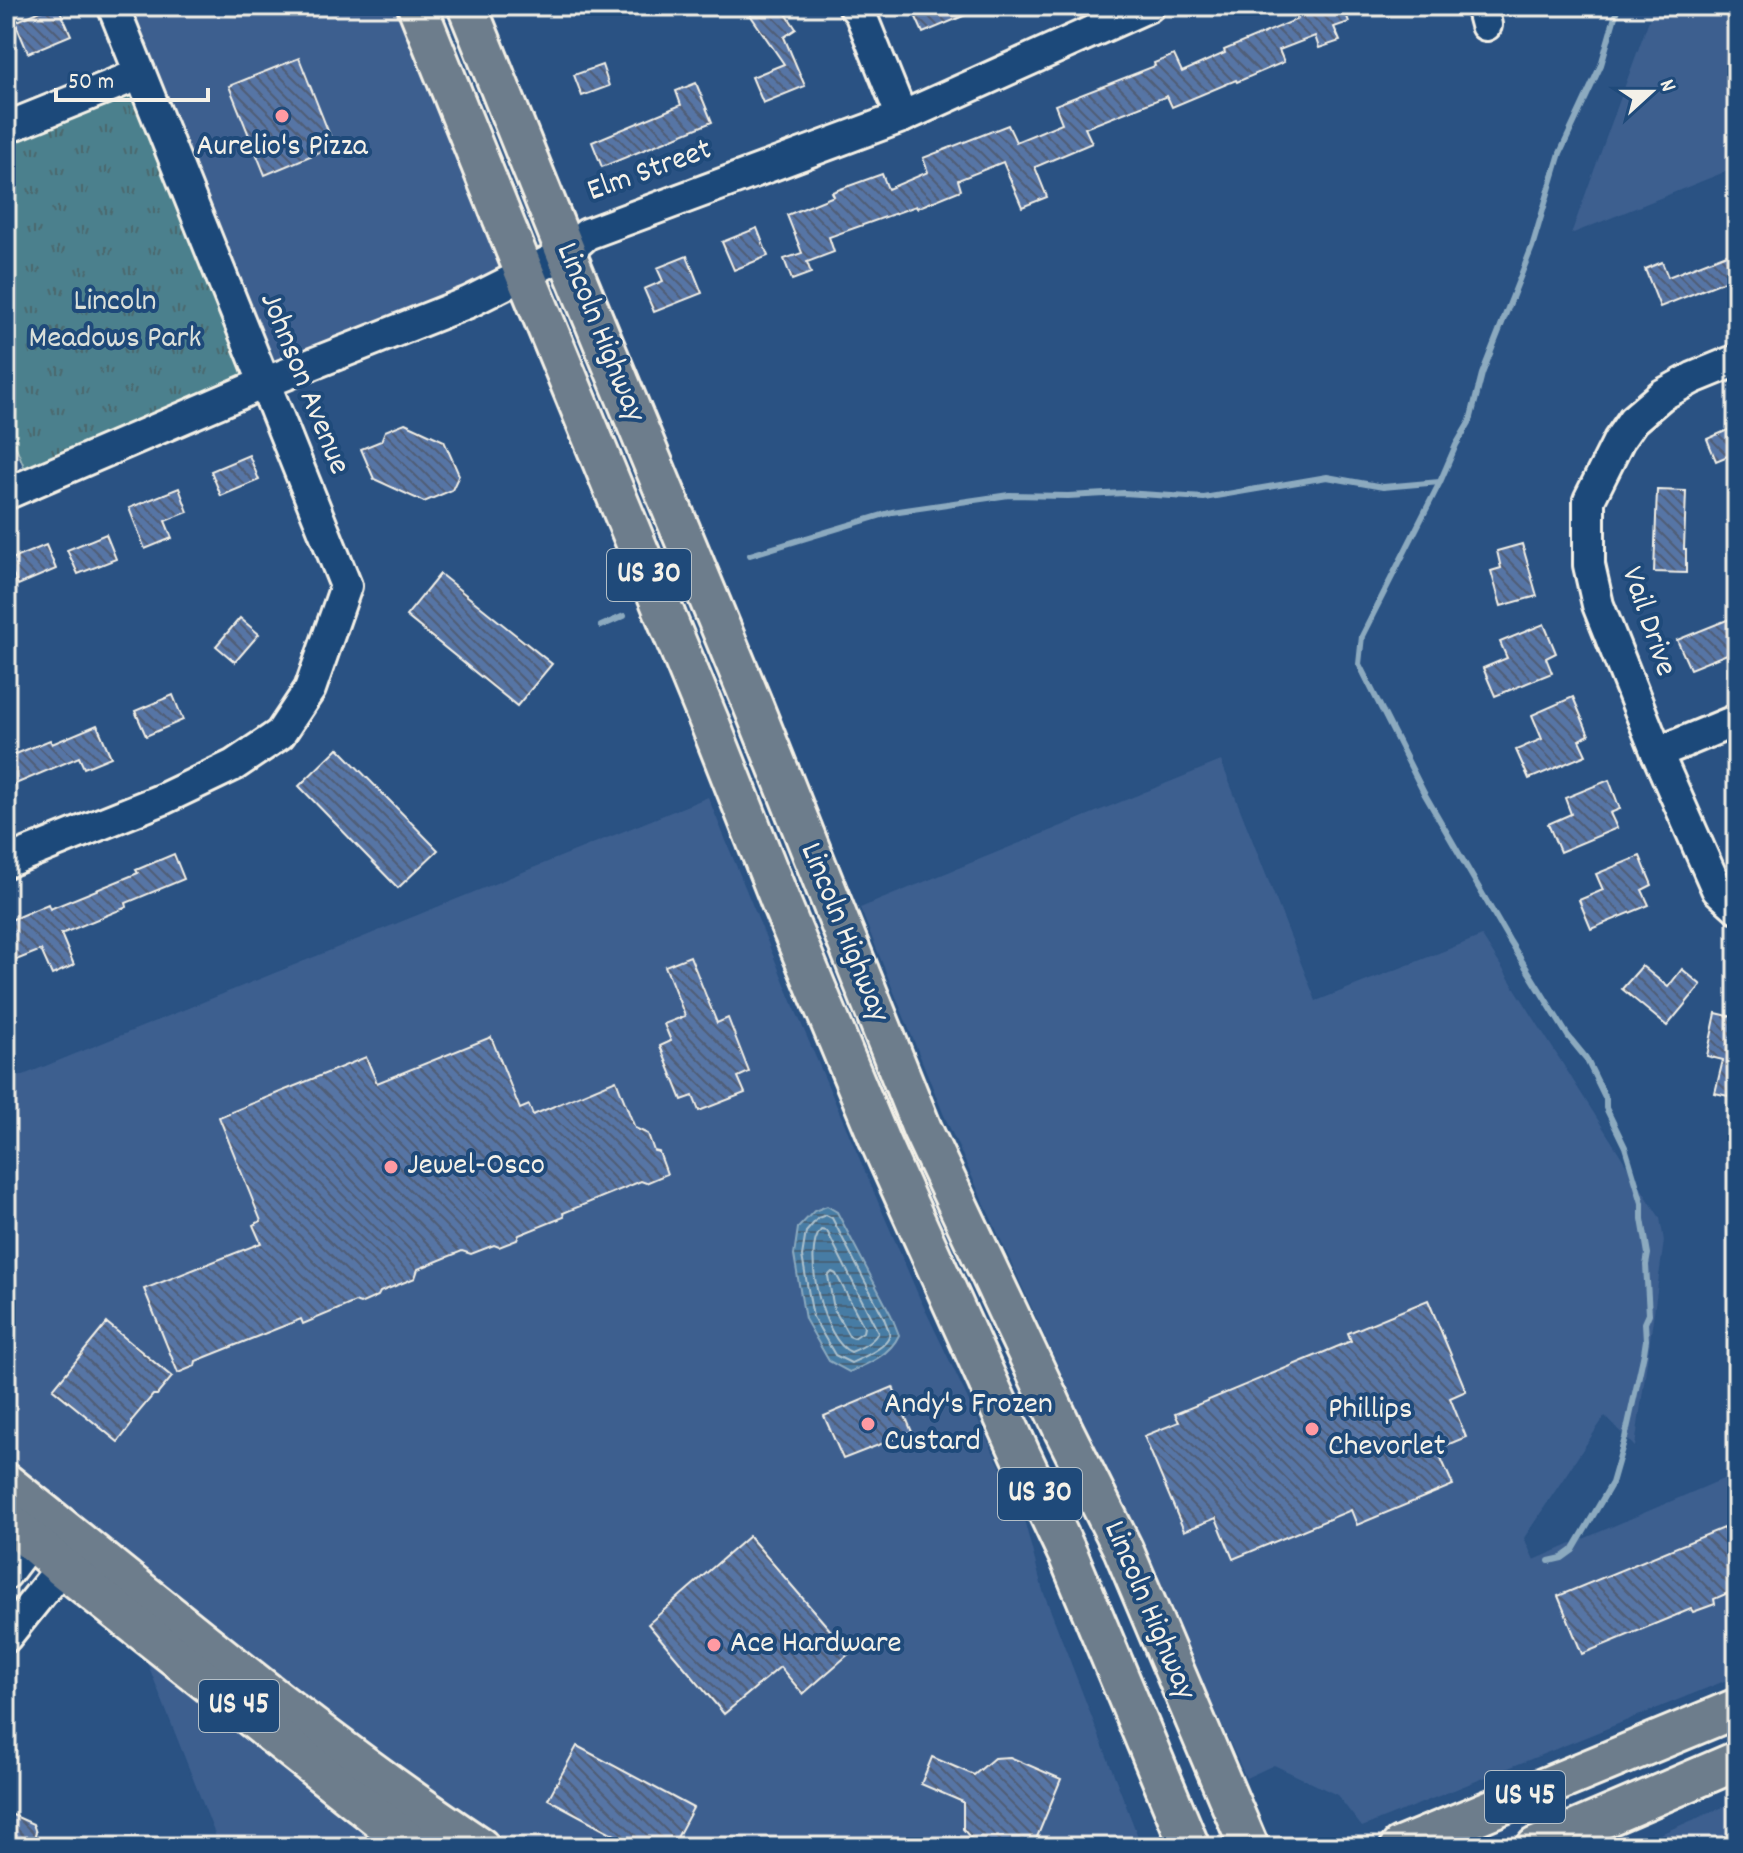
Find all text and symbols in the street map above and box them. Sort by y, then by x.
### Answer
scale bar [56,52,208,102]
north arrow [1611,52,1691,132]
text: 50 m [68,66,114,100]
text: N [1650,75,1683,97]
marker: Aurelio's Pizza [273,107,291,125]
place label: Aurelio's Pizza [196,125,369,171]
street label: Elm Street [581,128,719,216]
street label: Lincoln Highway [542,236,656,431]
park label: Lincoln Meadows Park [28,280,202,363]
street label: Johnson Avenue [246,286,360,482]
road number: US 30 [607,549,691,601]
street label: Vail Drive [1607,561,1687,683]
street label: Lincoln Highway [786,836,900,1031]
place label: Jewel-Osco [407,1144,545,1190]
marker: Jewel-Osco [382,1158,400,1176]
place label: Andy's Frozen Custard [884,1383,1053,1466]
place label: Phillips Chevorlet [1328,1388,1446,1471]
marker: Andy's Frozen Custard [859,1415,877,1433]
marker: Phillips Chevorlet [1303,1420,1321,1438]
road number: US 30 [998,1468,1082,1520]
street label: Lincoln Highway [1090,1515,1207,1708]
place label: Ace Hardware [730,1622,902,1668]
marker: Ace Hardware [705,1636,723,1654]
road number: US 45 [199,1680,279,1732]
road number: US 45 [1485,1771,1565,1823]

